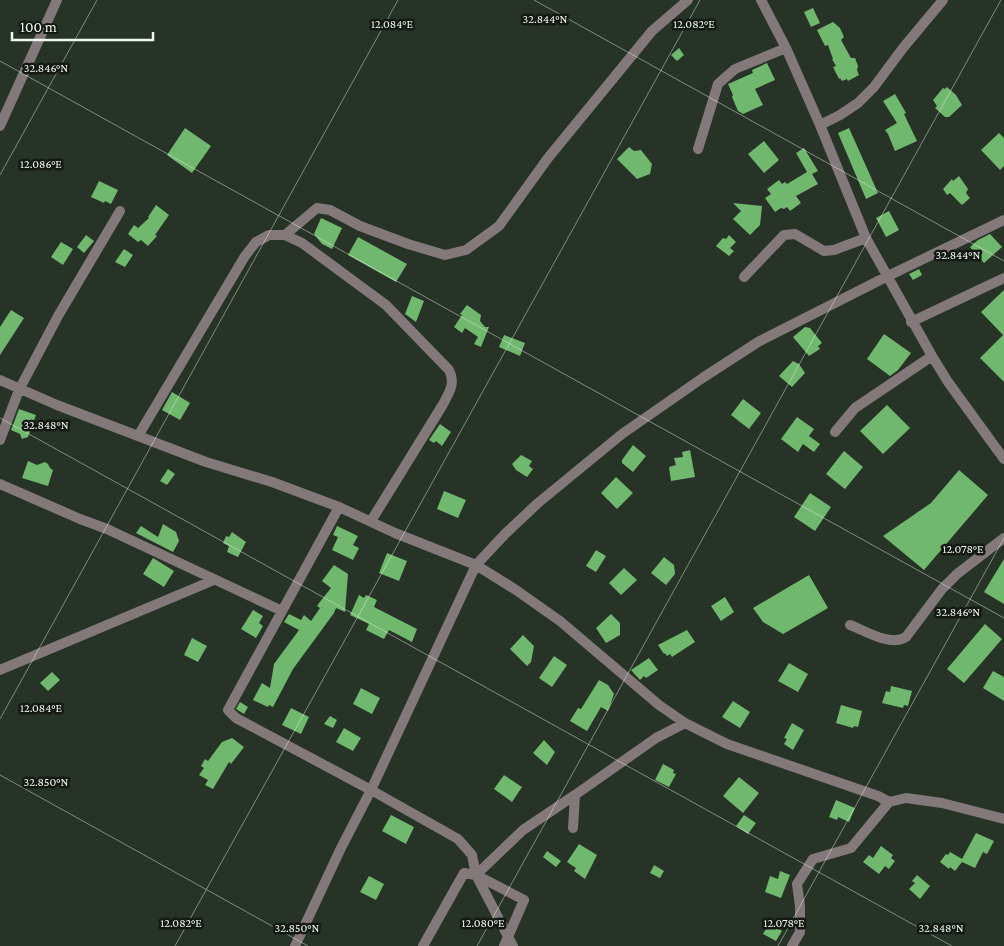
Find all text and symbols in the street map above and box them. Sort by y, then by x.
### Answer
scale bar [12,10,154,42]
text: 32.844°N [523,12,567,26]
text: 12.084°E [371,17,414,31]
text: 12.082°E [673,17,715,31]
text: 100 m [20,19,57,35]
text: 32.846°N [24,61,68,75]
text: 12.086°E [20,157,62,171]
text: 32.844°N [936,248,980,262]
text: 32.848°N [23,418,69,432]
text: 12.078°E [942,542,984,556]
text: 32.846°N [936,605,980,619]
text: 12.084°E [20,701,63,715]
text: 32.850°N [24,775,69,789]
text: 12.082°E [160,916,202,930]
text: 12.080°E [462,916,505,930]
text: 12.078°E [763,916,805,930]
text: 32.850°N [275,921,320,935]
text: 32.848°N [918,921,964,935]

